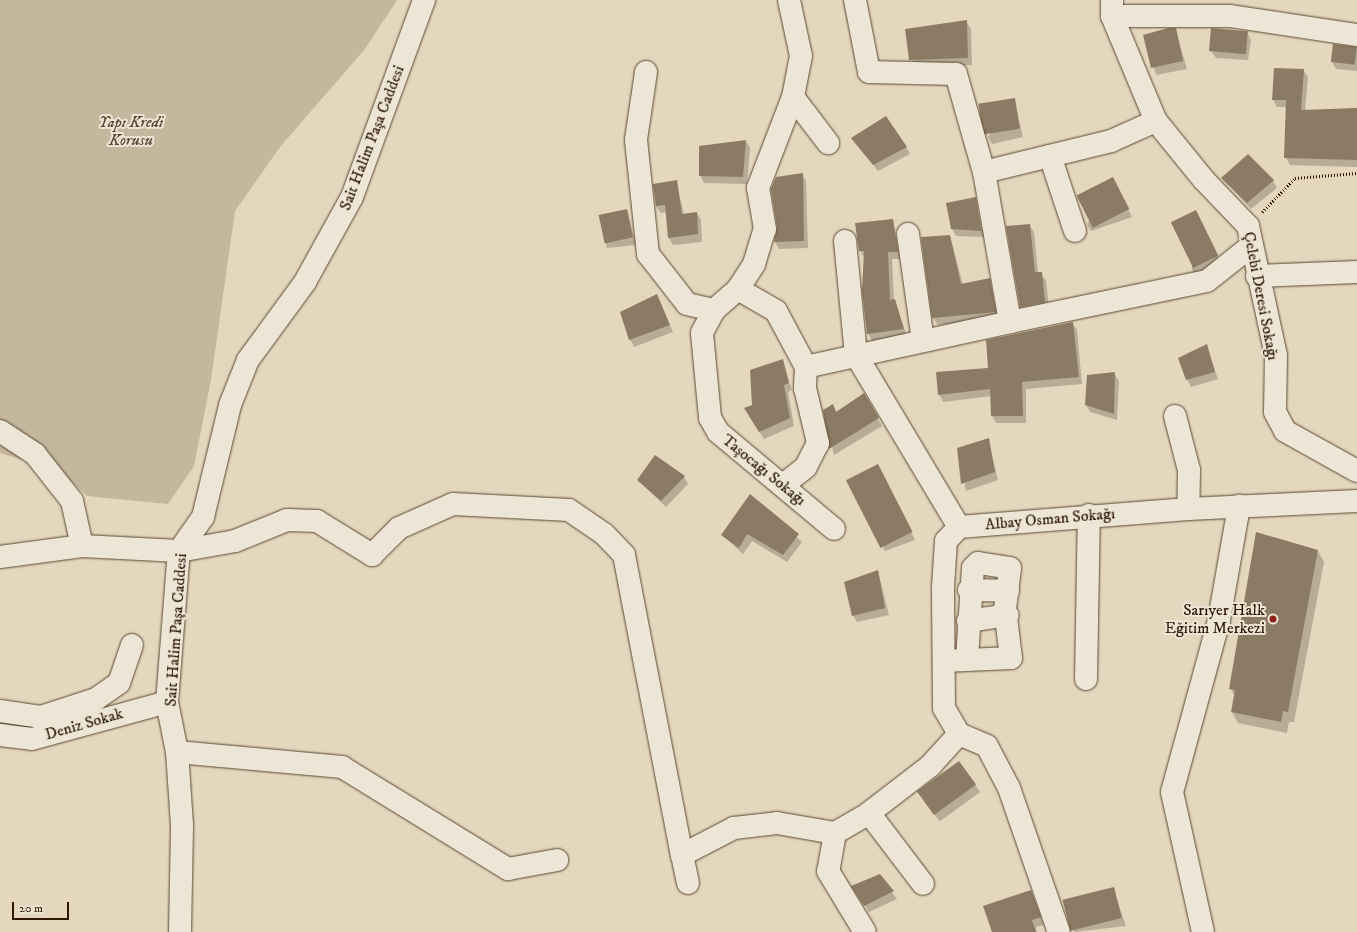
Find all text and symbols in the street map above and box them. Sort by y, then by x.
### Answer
street label: Sait Halim Paşa Caddesi [336,63,408,213]
park label: Yapı Kredi Korusu [99,112,163,150]
street label: Çelebi Deresi Sokağı [1239,230,1283,362]
street label: Taşocağı Sokağı [718,430,810,510]
street label: Albay Osman Sokağı [984,504,1116,534]
street label: Sait Halim Paşa Caddesi [161,553,191,707]
place label: Sarıyer Halk Eğitim Merkezi [1165,600,1265,638]
marker: Sarıyer Halk Eğitim Merkezi [1268,614,1278,624]
street label: Deniz Sokak [43,704,125,744]
scale bar [14,894,71,920]
text: 20 m [19,901,43,916]

